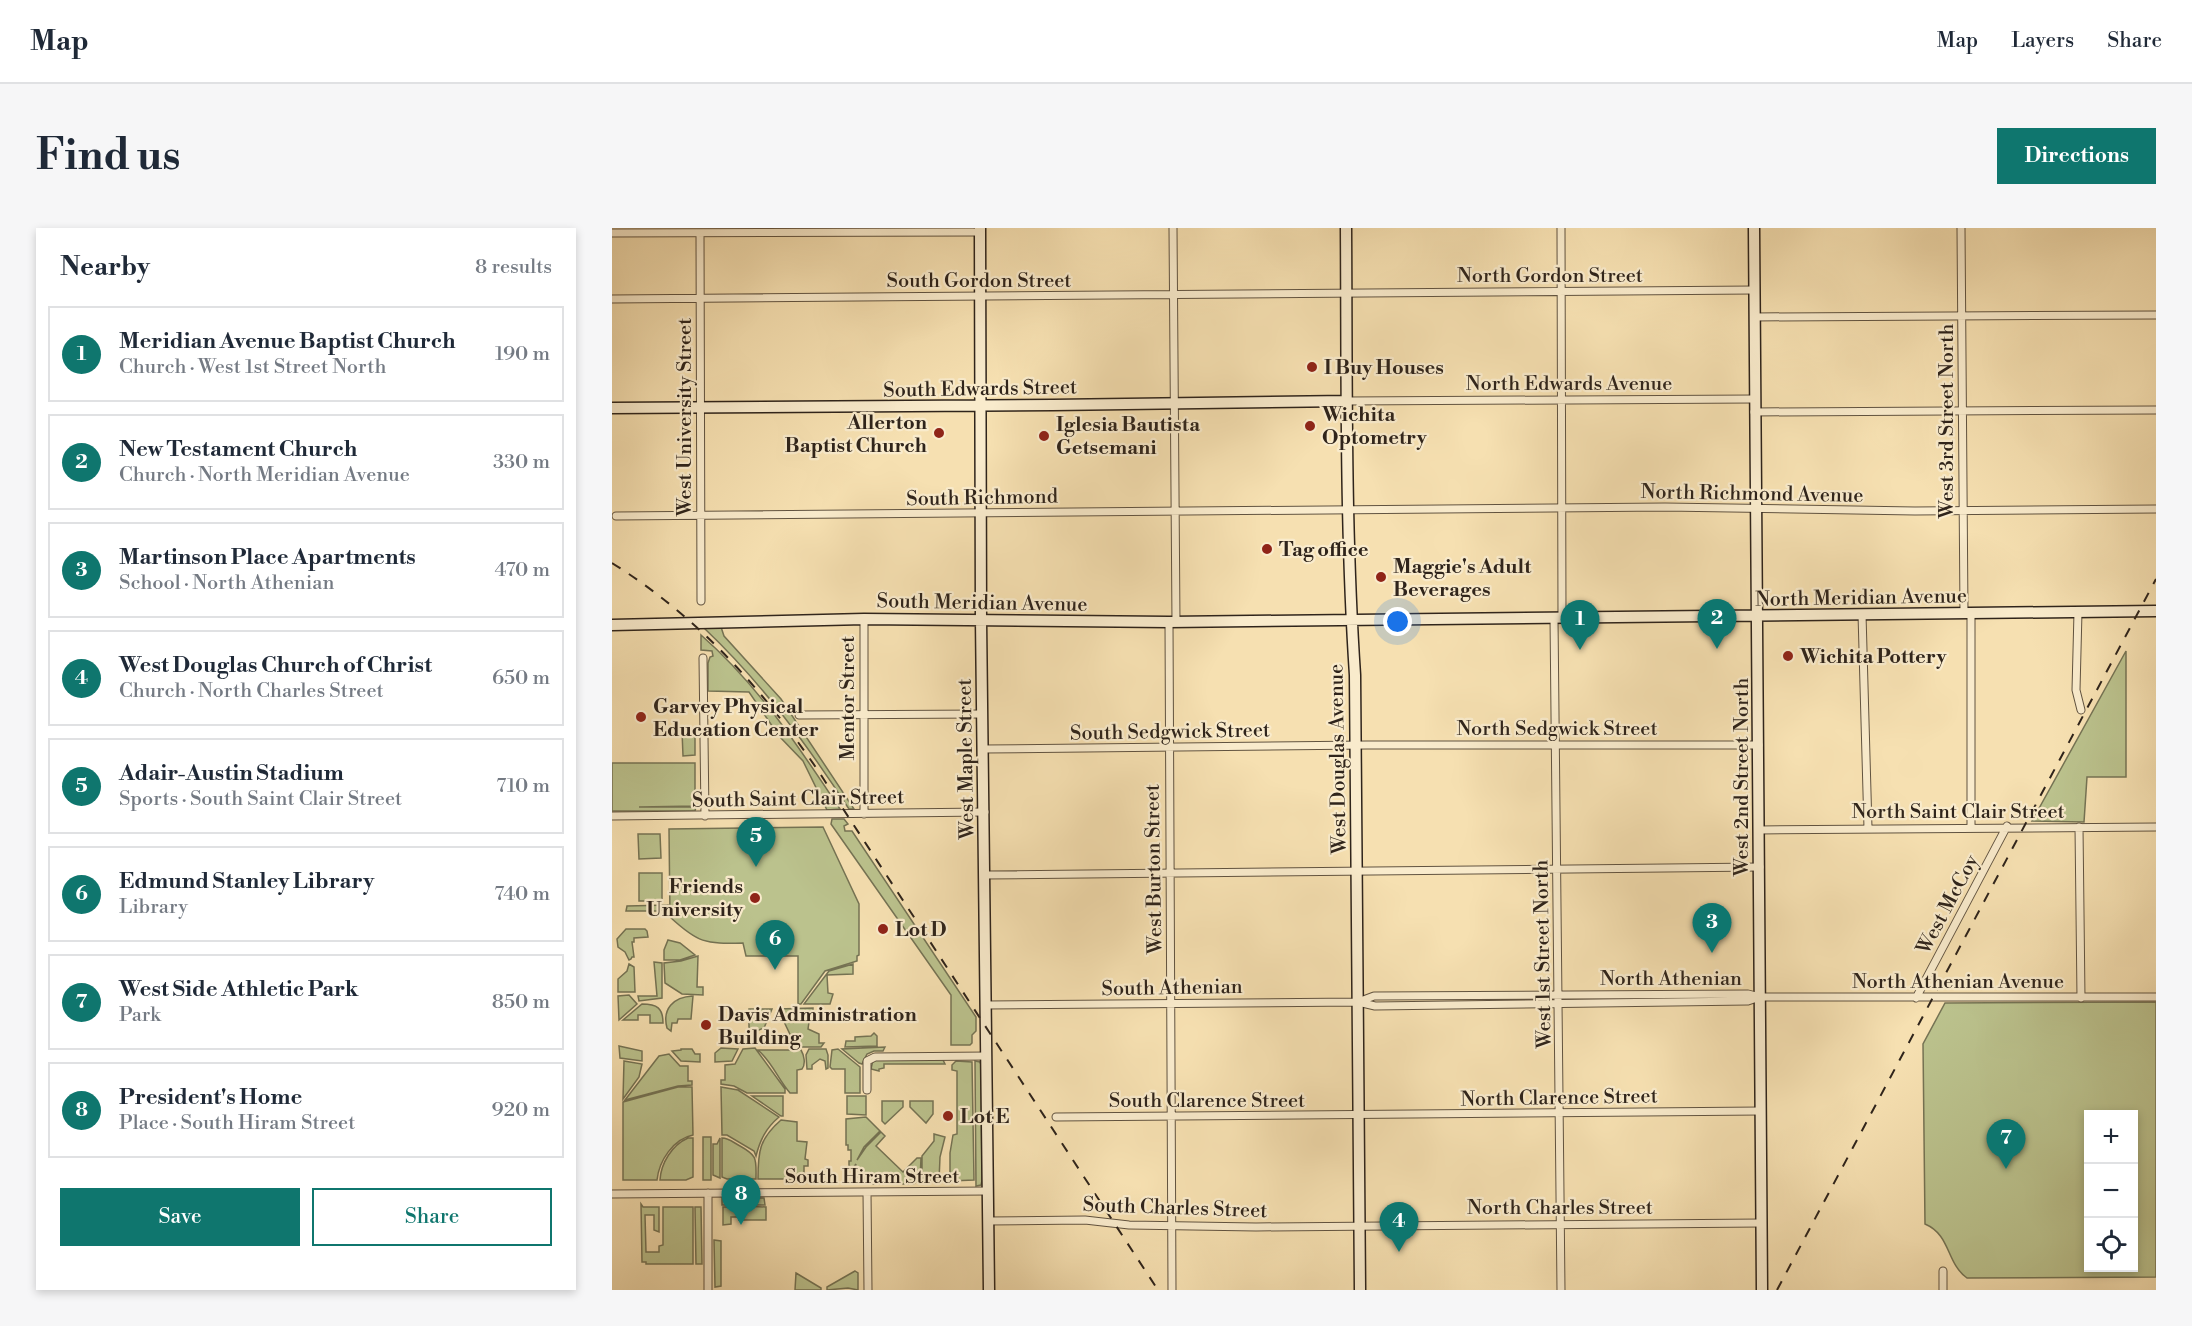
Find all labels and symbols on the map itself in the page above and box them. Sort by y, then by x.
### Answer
street label: North Gordon Street [1457,264,1643,289]
street label: South Gordon Street [887,269,1071,294]
street label: West University Street [673,318,698,517]
street label: West 3rd Street North [1935,324,1960,519]
place label: I Buy Houses [1324,356,1444,381]
marker: I Buy Houses [1305,360,1319,374]
street label: North Edwards Avenue [1466,372,1672,397]
street label: South Edwards Street [883,375,1077,404]
place label: Wichita Optometry [1321,403,1428,451]
place label: Allerton Baptist Church [785,411,928,459]
place label: Iglesia Bautista Getsemani [1056,413,1200,461]
marker: Wichita Optometry [1303,419,1317,433]
marker: Allerton Baptist Church [932,426,946,440]
marker: Iglesia Bautista Getsemani [1037,429,1051,443]
street label: North Richmond Avenue [1640,480,1864,509]
street label: South Richmond [906,485,1059,512]
place label: Tag office [1279,538,1369,563]
marker: Tag office [1260,542,1274,556]
place label: Maggie's Adult Beverages [1393,555,1532,603]
marker: Maggie's Adult Beverages [1374,570,1388,584]
street label: North Meridian Avenue [1755,584,1967,613]
street label: South Meridian Avenue [876,589,1088,618]
pin: 1 [1560,600,1600,650]
pin: 2 [1698,600,1736,649]
your location [1383,607,1412,636]
street label: Mentor Street [836,636,861,760]
place label: Wichita Pottery [1799,645,1948,670]
marker: Wichita Pottery [1781,649,1795,663]
street label: West Douglas Avenue [1324,664,1353,855]
street label: West Maple Street [953,678,980,841]
street label: West 2nd Street North [1730,678,1755,877]
place label: Garvey Physical Education Center [653,695,819,743]
marker: Garvey Physical Education Center [634,710,648,724]
street label: North Sedgwick Street [1456,717,1658,742]
street label: South Sedgwick Street [1070,718,1270,747]
street label: West Burton Street [1141,784,1169,955]
street label: South Saint Clair Street [692,785,904,814]
street label: North Saint Clair Street [1851,800,2065,825]
pin: 5 [736,818,776,867]
street label: West McCoy [1911,850,1985,960]
street label: West 1st Street North [1529,859,1558,1049]
place label: Friends University [646,875,744,923]
marker: Friends University [748,891,762,905]
pin: 3 [1692,904,1732,953]
place label: Lot D [895,918,947,943]
pin: 6 [756,920,794,970]
marker: Lot D [876,922,890,936]
street label: North Athenian [1600,967,1742,992]
street label: North Athenian Avenue [1852,970,2064,995]
street label: South Athenian [1101,975,1243,1002]
place label: Davis Administration Building [718,1003,918,1051]
marker: Davis Administration Building [699,1018,713,1032]
street label: North Clarence Street [1460,1084,1658,1113]
street label: South Clarence Street [1109,1089,1305,1114]
place label: Lot E [960,1105,1010,1130]
marker: Lot E [941,1109,955,1123]
pin: 7 [1986,1120,2026,1169]
street label: South Hiram Street [785,1165,959,1190]
pin: 8 [722,1176,760,1225]
street label: South Charles Street [1082,1193,1268,1224]
street label: North Charles Street [1467,1196,1653,1221]
pin: 4 [1380,1202,1418,1252]

